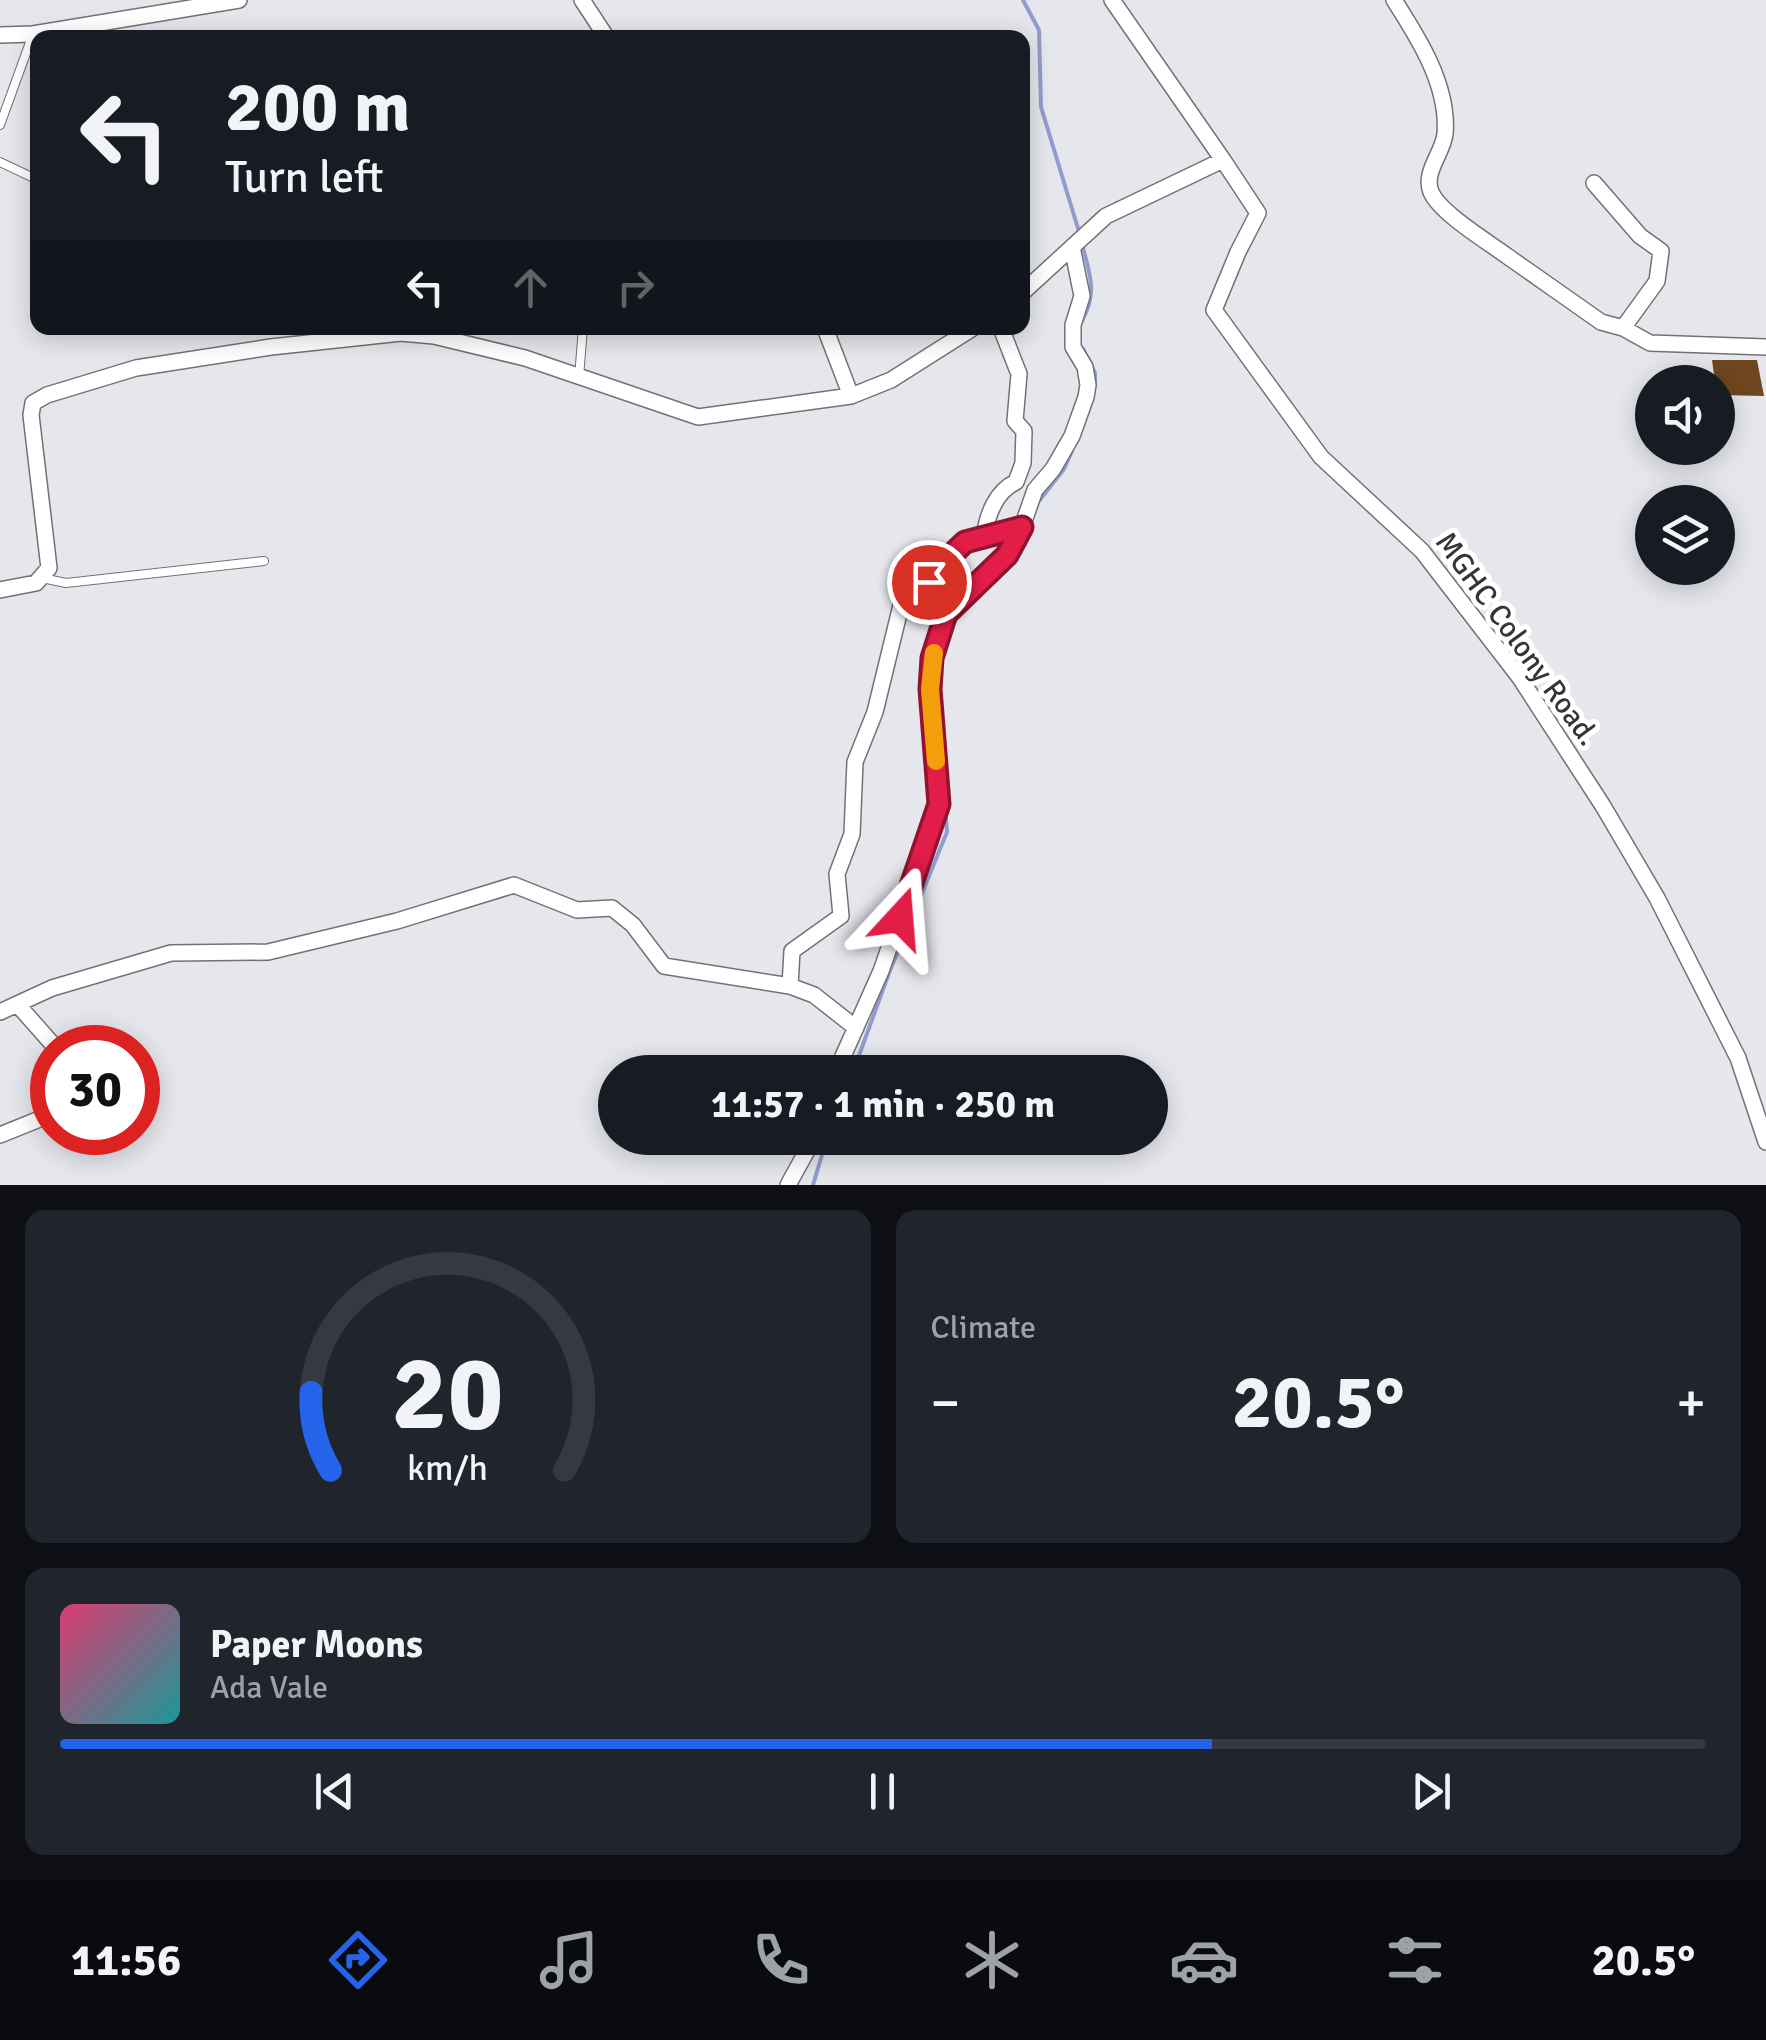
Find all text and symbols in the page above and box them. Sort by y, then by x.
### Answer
text: 200 m [225,64,410,150]
icon: left [60,70,190,200]
text: Turn left [225,150,384,205]
icon: left [398,260,453,315]
icon: ahead [503,260,558,315]
icon: right [608,260,663,315]
map controls [1635,365,1735,585]
button: sound [1635,365,1735,465]
button: layers [1635,485,1735,585]
street label: MGHC Colony Road. [1427,525,1607,753]
pin [887,540,972,625]
icon: arrive [902,555,957,610]
position arrow [848,866,952,970]
speed limit sign: 30 [30,1025,160,1155]
text: 11:57 · 1 min · 250 m [711,1081,1055,1128]
text: Climate [931,1308,1036,1347]
text: 20 [392,1330,504,1458]
text: 20.5° [1232,1356,1405,1449]
text: − [931,1369,960,1437]
text: + [1676,1369,1706,1437]
text: km/h [407,1446,488,1490]
text: Paper Moons [210,1621,423,1668]
text: Ada Vale [210,1668,328,1707]
icon: previous [307,1764,362,1819]
icon: pause [855,1764,910,1819]
icon: next [1404,1764,1459,1819]
icon: directions [323,1925,393,1995]
icon: music [534,1925,604,1995]
icon: phone [746,1925,816,1995]
icon: climate [957,1925,1027,1995]
icon: car [1169,1925,1239,1995]
icon: filters [1380,1925,1450,1995]
text: 11:56 [71,1933,181,1988]
text: 20.5° [1591,1933,1695,1988]

